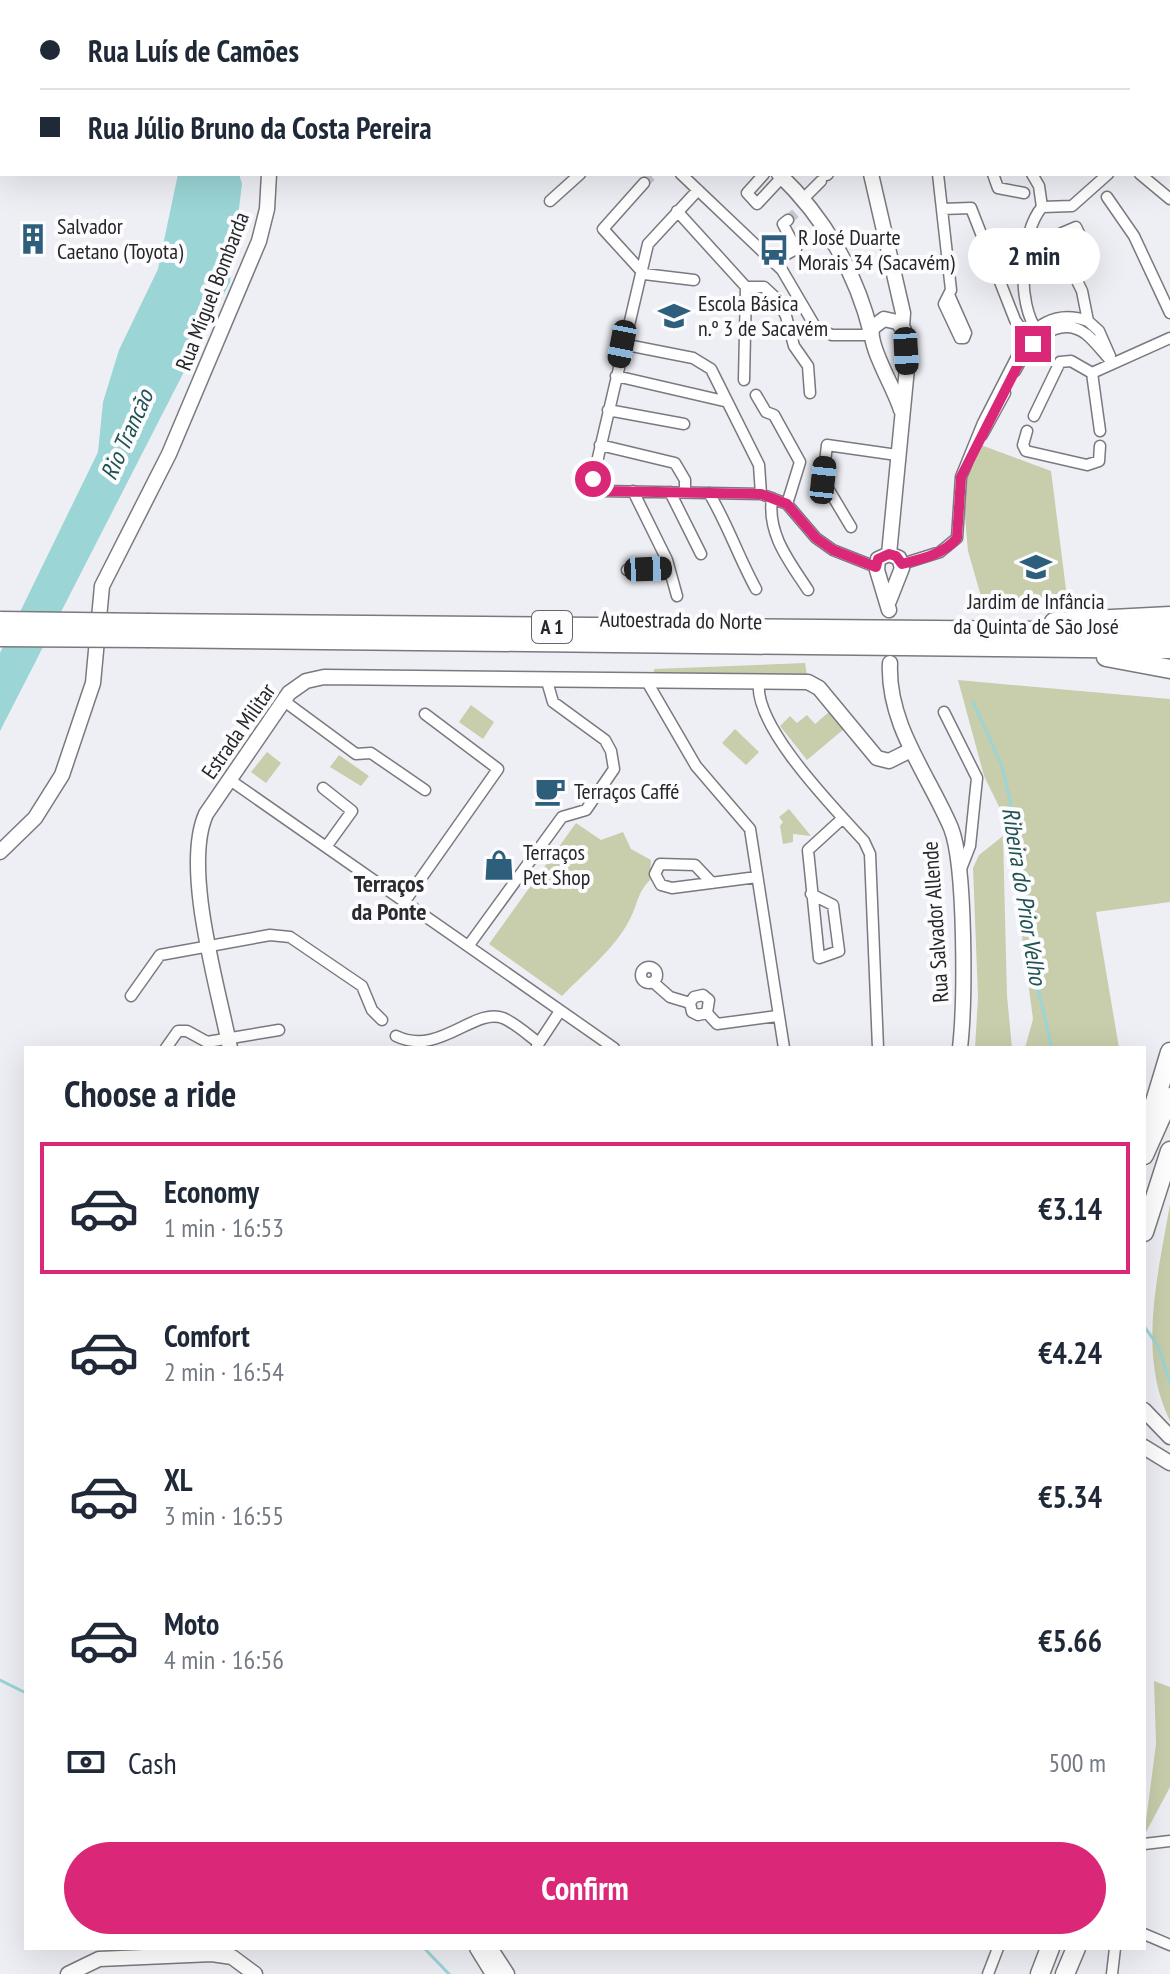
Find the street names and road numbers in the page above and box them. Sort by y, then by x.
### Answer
street label: Rua Miguel Bombarda [169,208,255,374]
street label: Autoestrada do Norte [600,605,762,635]
road number: A 1 [532,611,572,643]
street label: Estrada Militar [195,678,281,784]
street label: Rua Salvador Allende [915,841,955,1003]

